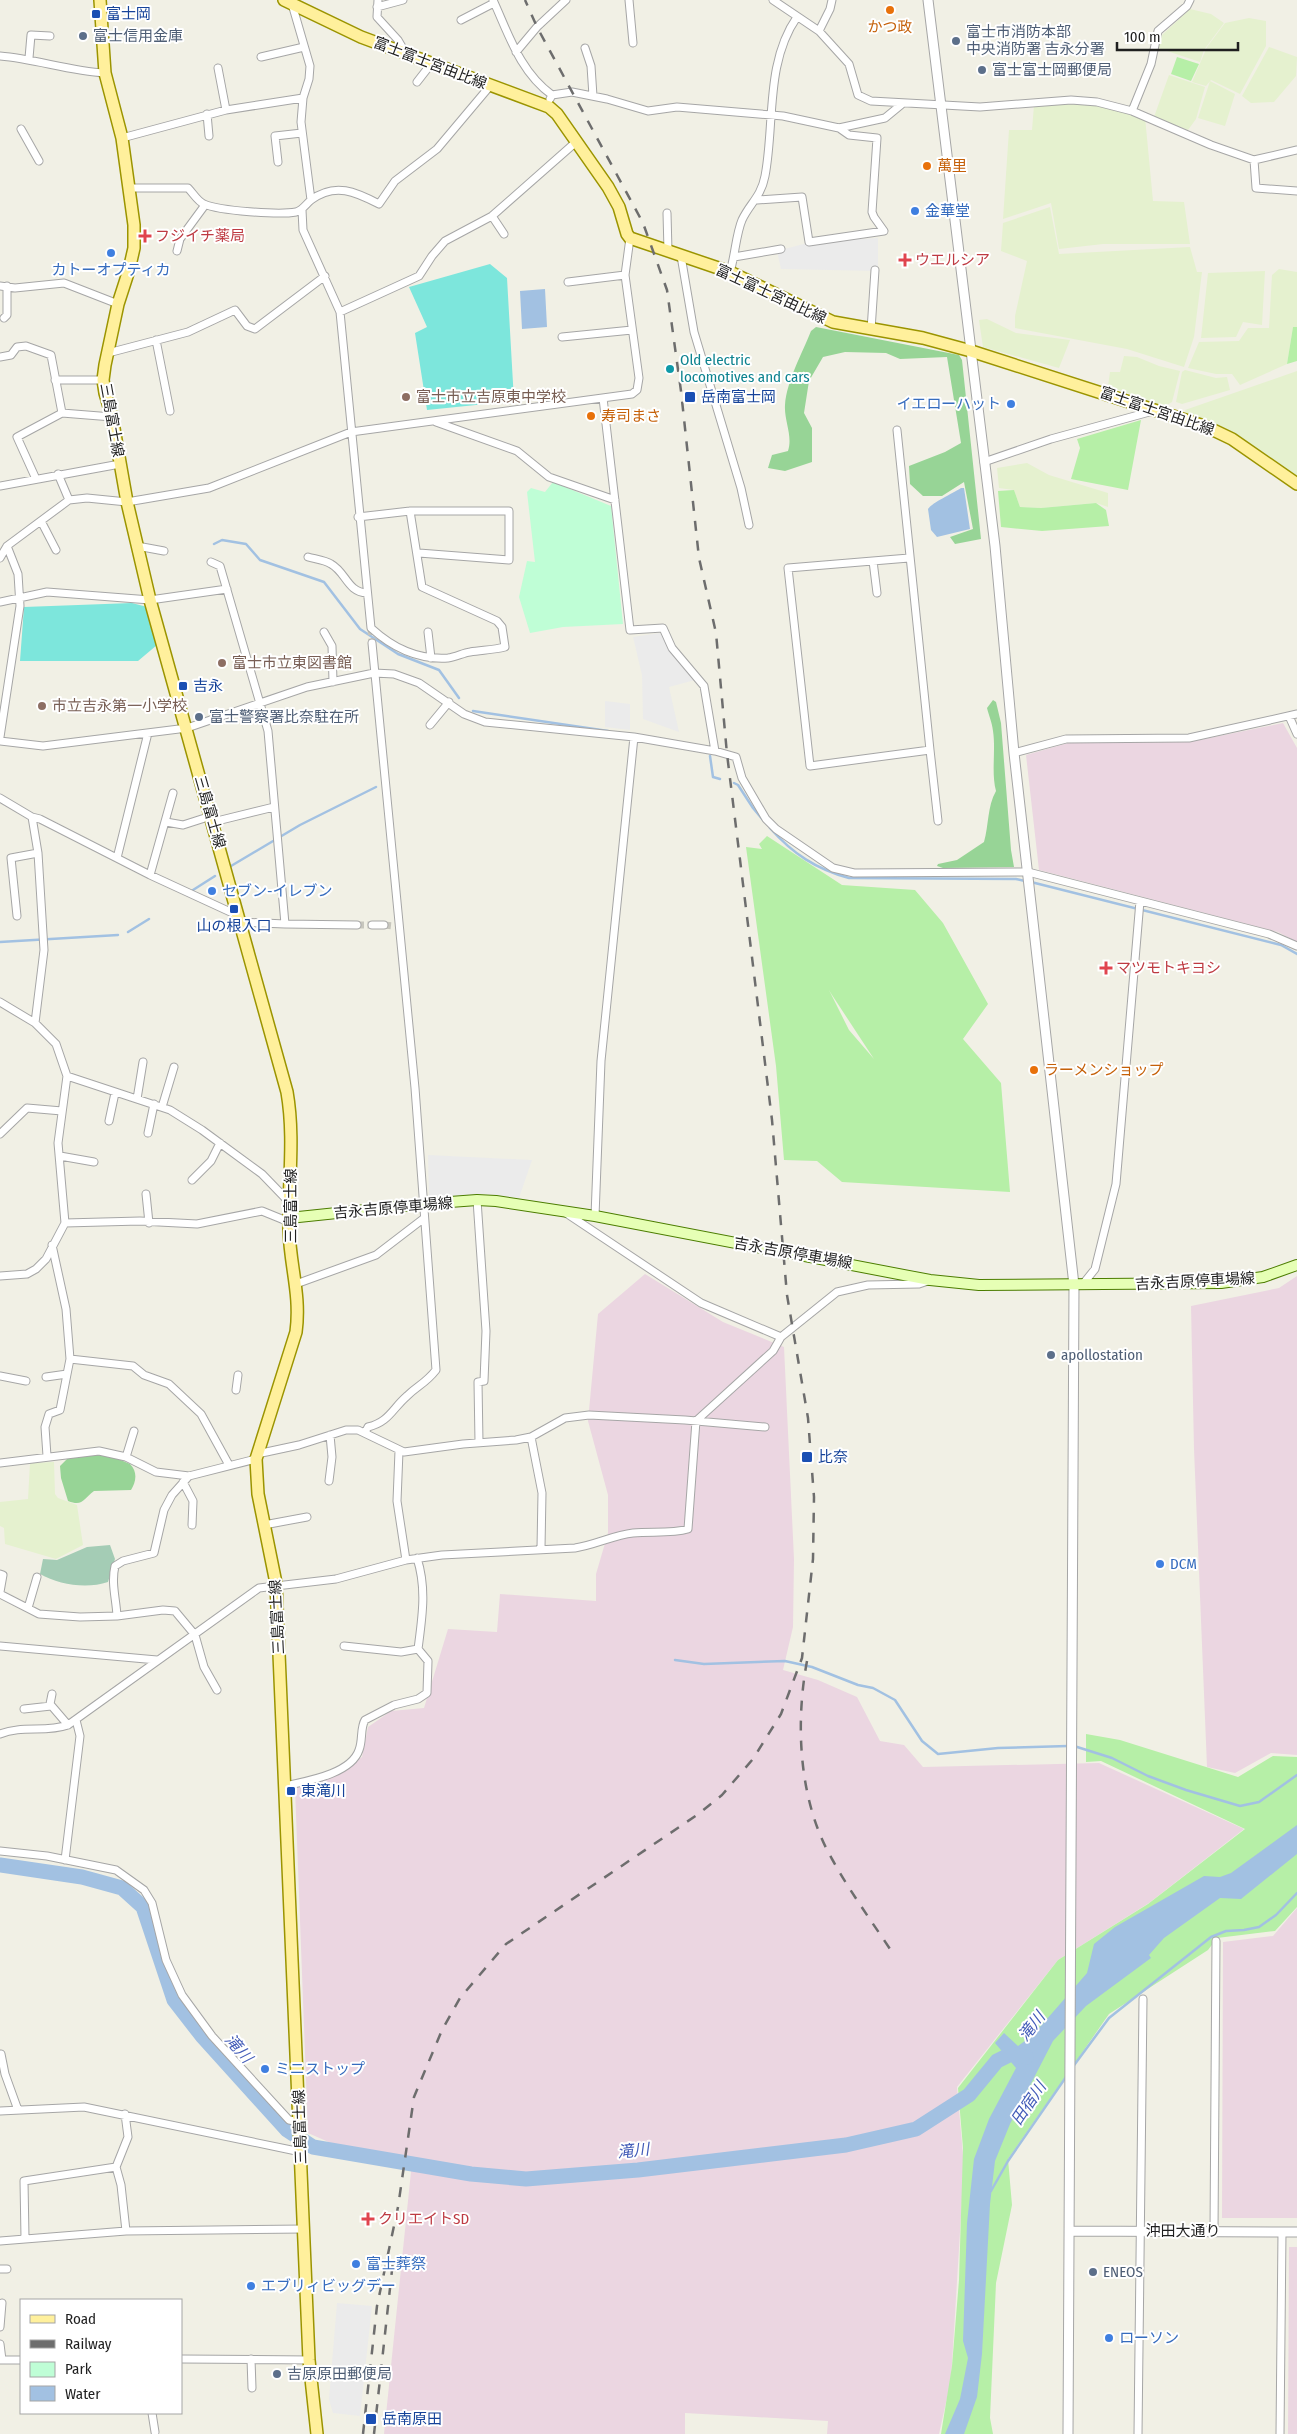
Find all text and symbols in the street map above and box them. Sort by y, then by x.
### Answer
marker: かつ政 [884,4,896,16]
place label: 富士岡 [106,5,151,23]
marker: 富士岡 [90,8,102,20]
place label: かつ政 [867,18,913,36]
scale bar [1117,20,1238,52]
place label: 富士市消防本部 中央消防署 吉永分署 [966,23,1105,58]
place label: 富士信用金庫 [93,27,183,45]
text: 100 m [1124,28,1161,46]
marker: 富士信用金庫 [77,30,89,42]
street label: 富士富士宮由比線 [371,33,489,93]
marker: 富士市消防本部 中央消防署 吉永分署 [950,35,962,47]
place label: 富士富士岡郵便局 [992,61,1112,79]
marker: 富士富士岡郵便局 [976,64,988,76]
place label: 萬里 [937,157,967,175]
marker: 萬里 [921,160,933,172]
place label: 金華堂 [925,202,970,220]
marker: 金華堂 [909,205,921,217]
place label: フジイチ薬局 [155,227,245,245]
marker: フジイチ薬局 [139,230,151,242]
marker: カトーオプティカ [105,247,117,259]
place label: ウエルシア [915,251,990,269]
marker: ウエルシア [899,254,911,266]
street label: 富士富士宮由比線 [713,260,829,328]
place label: カトーオプティカ [51,261,171,279]
place label: Old electric locomotives and cars [680,351,810,386]
marker: Old electric locomotives and cars [664,363,676,375]
street label: 三島富士線 [97,381,127,459]
street label: 富士富士宮由比線 [1097,383,1217,439]
place label: 富士市立吉原東中学校 [416,388,566,406]
place label: 岳南富士岡 [701,388,776,406]
marker: 岳南富士岡 [683,390,697,404]
marker: 富士市立吉原東中学校 [400,391,412,403]
place label: イエローハット [896,395,1001,413]
marker: イエローハット [1005,398,1017,410]
place label: 寿司まさ [601,407,661,425]
marker: 寿司まさ [585,410,597,422]
place label: 富士市立東図書館 [232,654,352,672]
marker: 富士市立東図書館 [216,657,228,669]
place label: 吉永 [193,677,223,695]
marker: 吉永 [177,680,189,692]
place label: 市立吉永第一小学校 [52,697,187,715]
marker: 市立吉永第一小学校 [36,700,48,712]
place label: 富士警察署比奈駐在所 [209,708,359,726]
marker: 富士警察署比奈駐在所 [193,711,205,723]
street label: 三島富士線 [191,773,229,851]
place label: セブン-イレブン [222,882,333,900]
marker: セブン-イレブン [206,885,218,897]
marker: 山の根入口 [228,903,240,915]
place label: 山の根入口 [196,917,272,935]
place label: マツモトキヨシ [1116,959,1221,977]
marker: マツモトキヨシ [1100,962,1112,974]
place label: ラーメンショップ [1044,1061,1163,1079]
marker: ラーメンショップ [1028,1064,1040,1076]
street label: 三島富士線 [282,1168,300,1244]
street label: 吉永吉原停車場線 [332,1194,454,1222]
street label: 吉永吉原停車場線 [732,1234,854,1272]
street label: 吉永吉原停車場線 [1135,1269,1255,1293]
place label: apollostation [1061,1346,1143,1364]
marker: apollostation [1045,1349,1057,1361]
place label: 比奈 [818,1448,848,1466]
marker: 比奈 [800,1450,814,1464]
place label: DCM [1170,1555,1197,1573]
marker: DCM [1154,1558,1166,1570]
street label: 三島富士線 [266,1579,288,1655]
place label: 東滝川 [301,1782,346,1800]
marker: 東滝川 [285,1785,297,1797]
water label: 滝川 [1014,2006,1050,2045]
water label: 滝川 [221,2030,258,2068]
place label: ミニストップ [275,2060,365,2078]
marker: ミニストップ [259,2063,271,2075]
water label: 田宿川 [1007,2076,1051,2128]
street label: 三島富士線 [290,2089,310,2165]
water label: 滝川 [616,2139,652,2162]
place label: クリエイトSD [378,2210,469,2228]
marker: クリエイトSD [362,2213,374,2225]
street label: 沖田大通り [1145,2222,1221,2240]
place label: 富士葬祭 [366,2255,426,2273]
marker: 富士葬祭 [350,2258,362,2270]
place label: ENEOS [1103,2263,1143,2281]
marker: ENEOS [1087,2266,1099,2278]
place label: エブリィビッグデー [261,2277,396,2295]
marker: エブリィビッグデー [245,2280,257,2292]
legend [20,2299,182,2414]
text: Road [65,2310,96,2328]
place label: ローソン [1119,2329,1179,2347]
marker: ローソン [1103,2332,1115,2344]
text: Railway [65,2335,112,2353]
text: Park [65,2360,92,2378]
place label: 吉原原田郵便局 [287,2365,392,2383]
marker: 吉原原田郵便局 [271,2368,283,2380]
text: Water [65,2385,101,2403]
place label: 岳南原田 [382,2410,442,2428]
marker: 岳南原田 [364,2412,378,2426]

